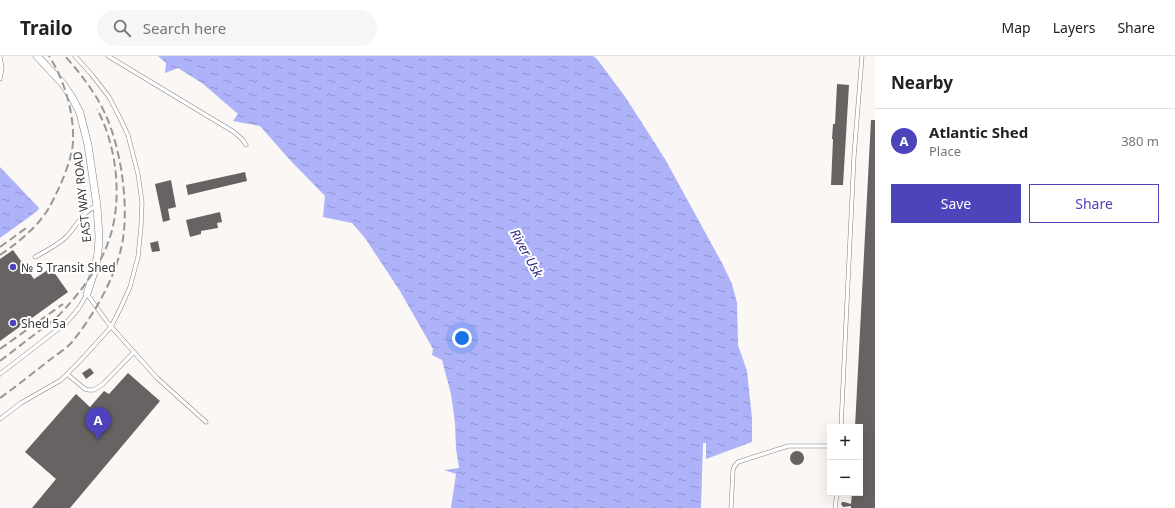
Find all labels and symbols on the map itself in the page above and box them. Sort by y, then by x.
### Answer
street label: EAST WAY ROAD [69,150,95,243]
water label: River Usk [506,226,548,281]
place label: № 5 Transit Shed [21,259,116,276]
marker: № 5 Transit Shed [8,262,18,272]
place label: Shed 5a [21,315,66,332]
marker: Shed 5a [8,318,18,328]
your location [452,328,472,348]
pin: A [85,407,111,440]

